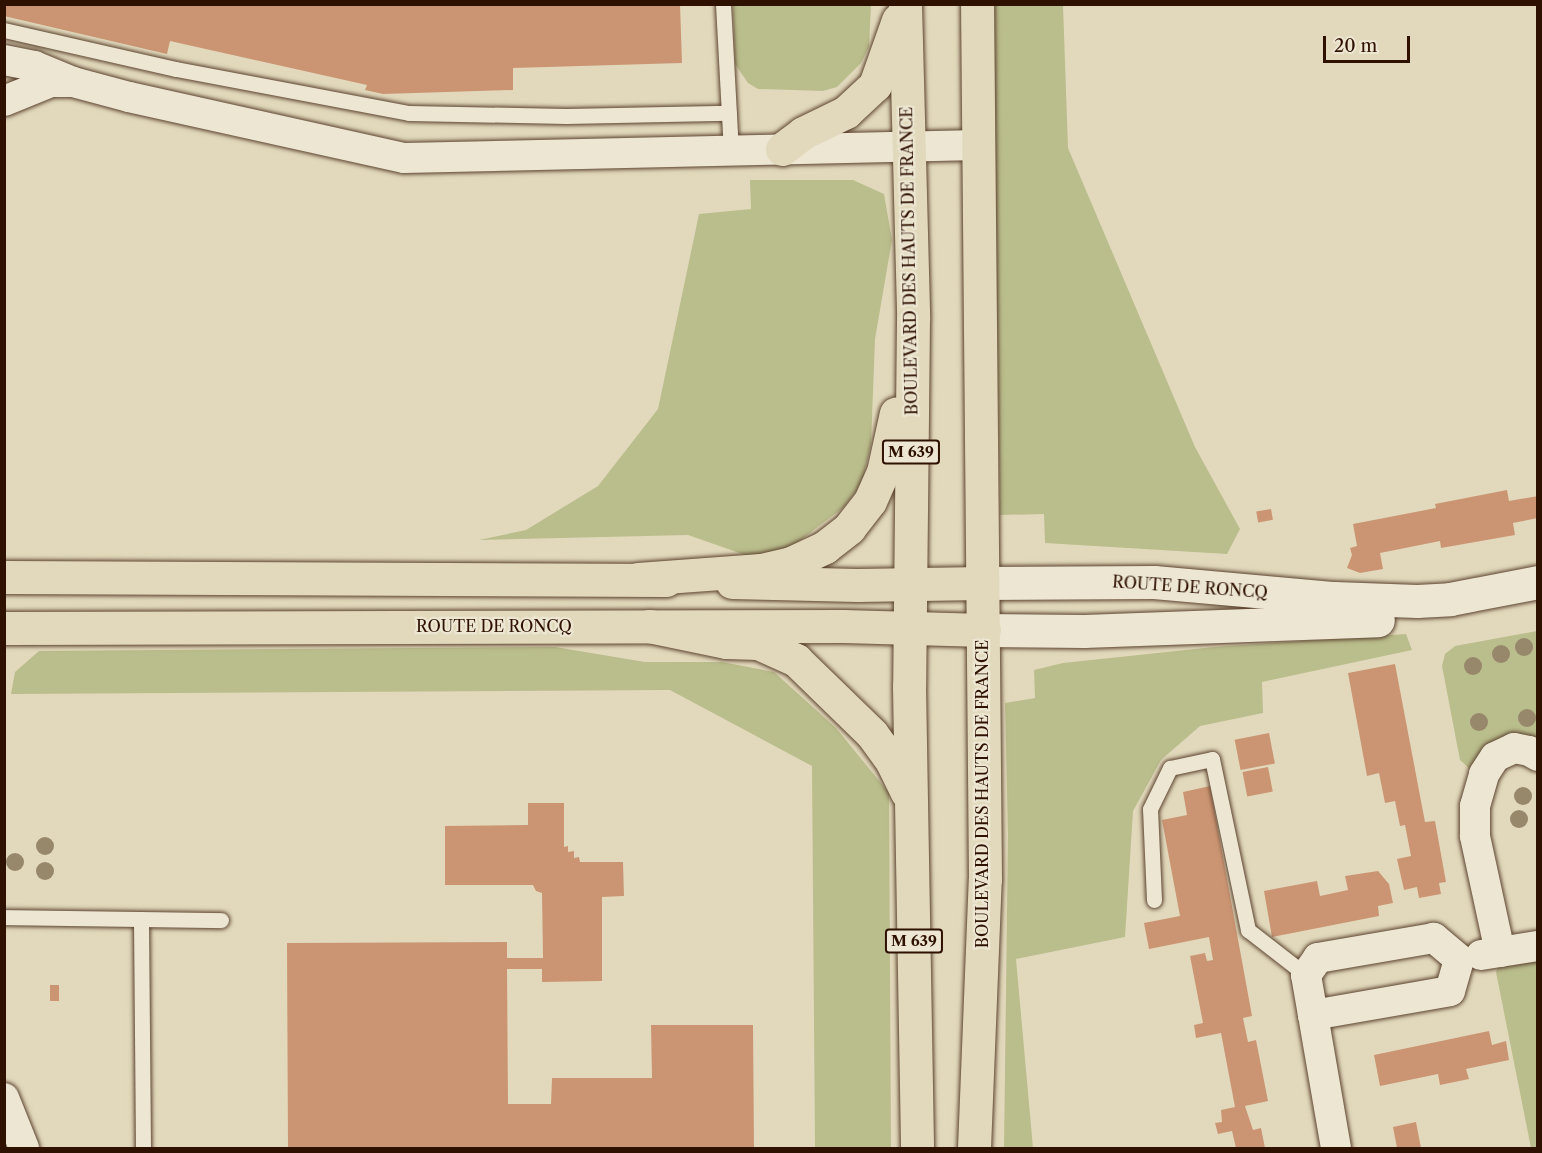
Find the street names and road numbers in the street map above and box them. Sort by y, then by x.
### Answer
street label: BOULEVARD DES HAUTS DE FRANCE [897,107,921,415]
road number: M 639 [881,440,941,464]
street label: ROUTE DE RONCQ [1112,572,1268,602]
street label: ROUTE DE RONCQ [416,616,572,636]
street label: BOULEVARD DES HAUTS DE FRANCE [972,640,992,948]
road number: M 639 [884,929,944,953]

